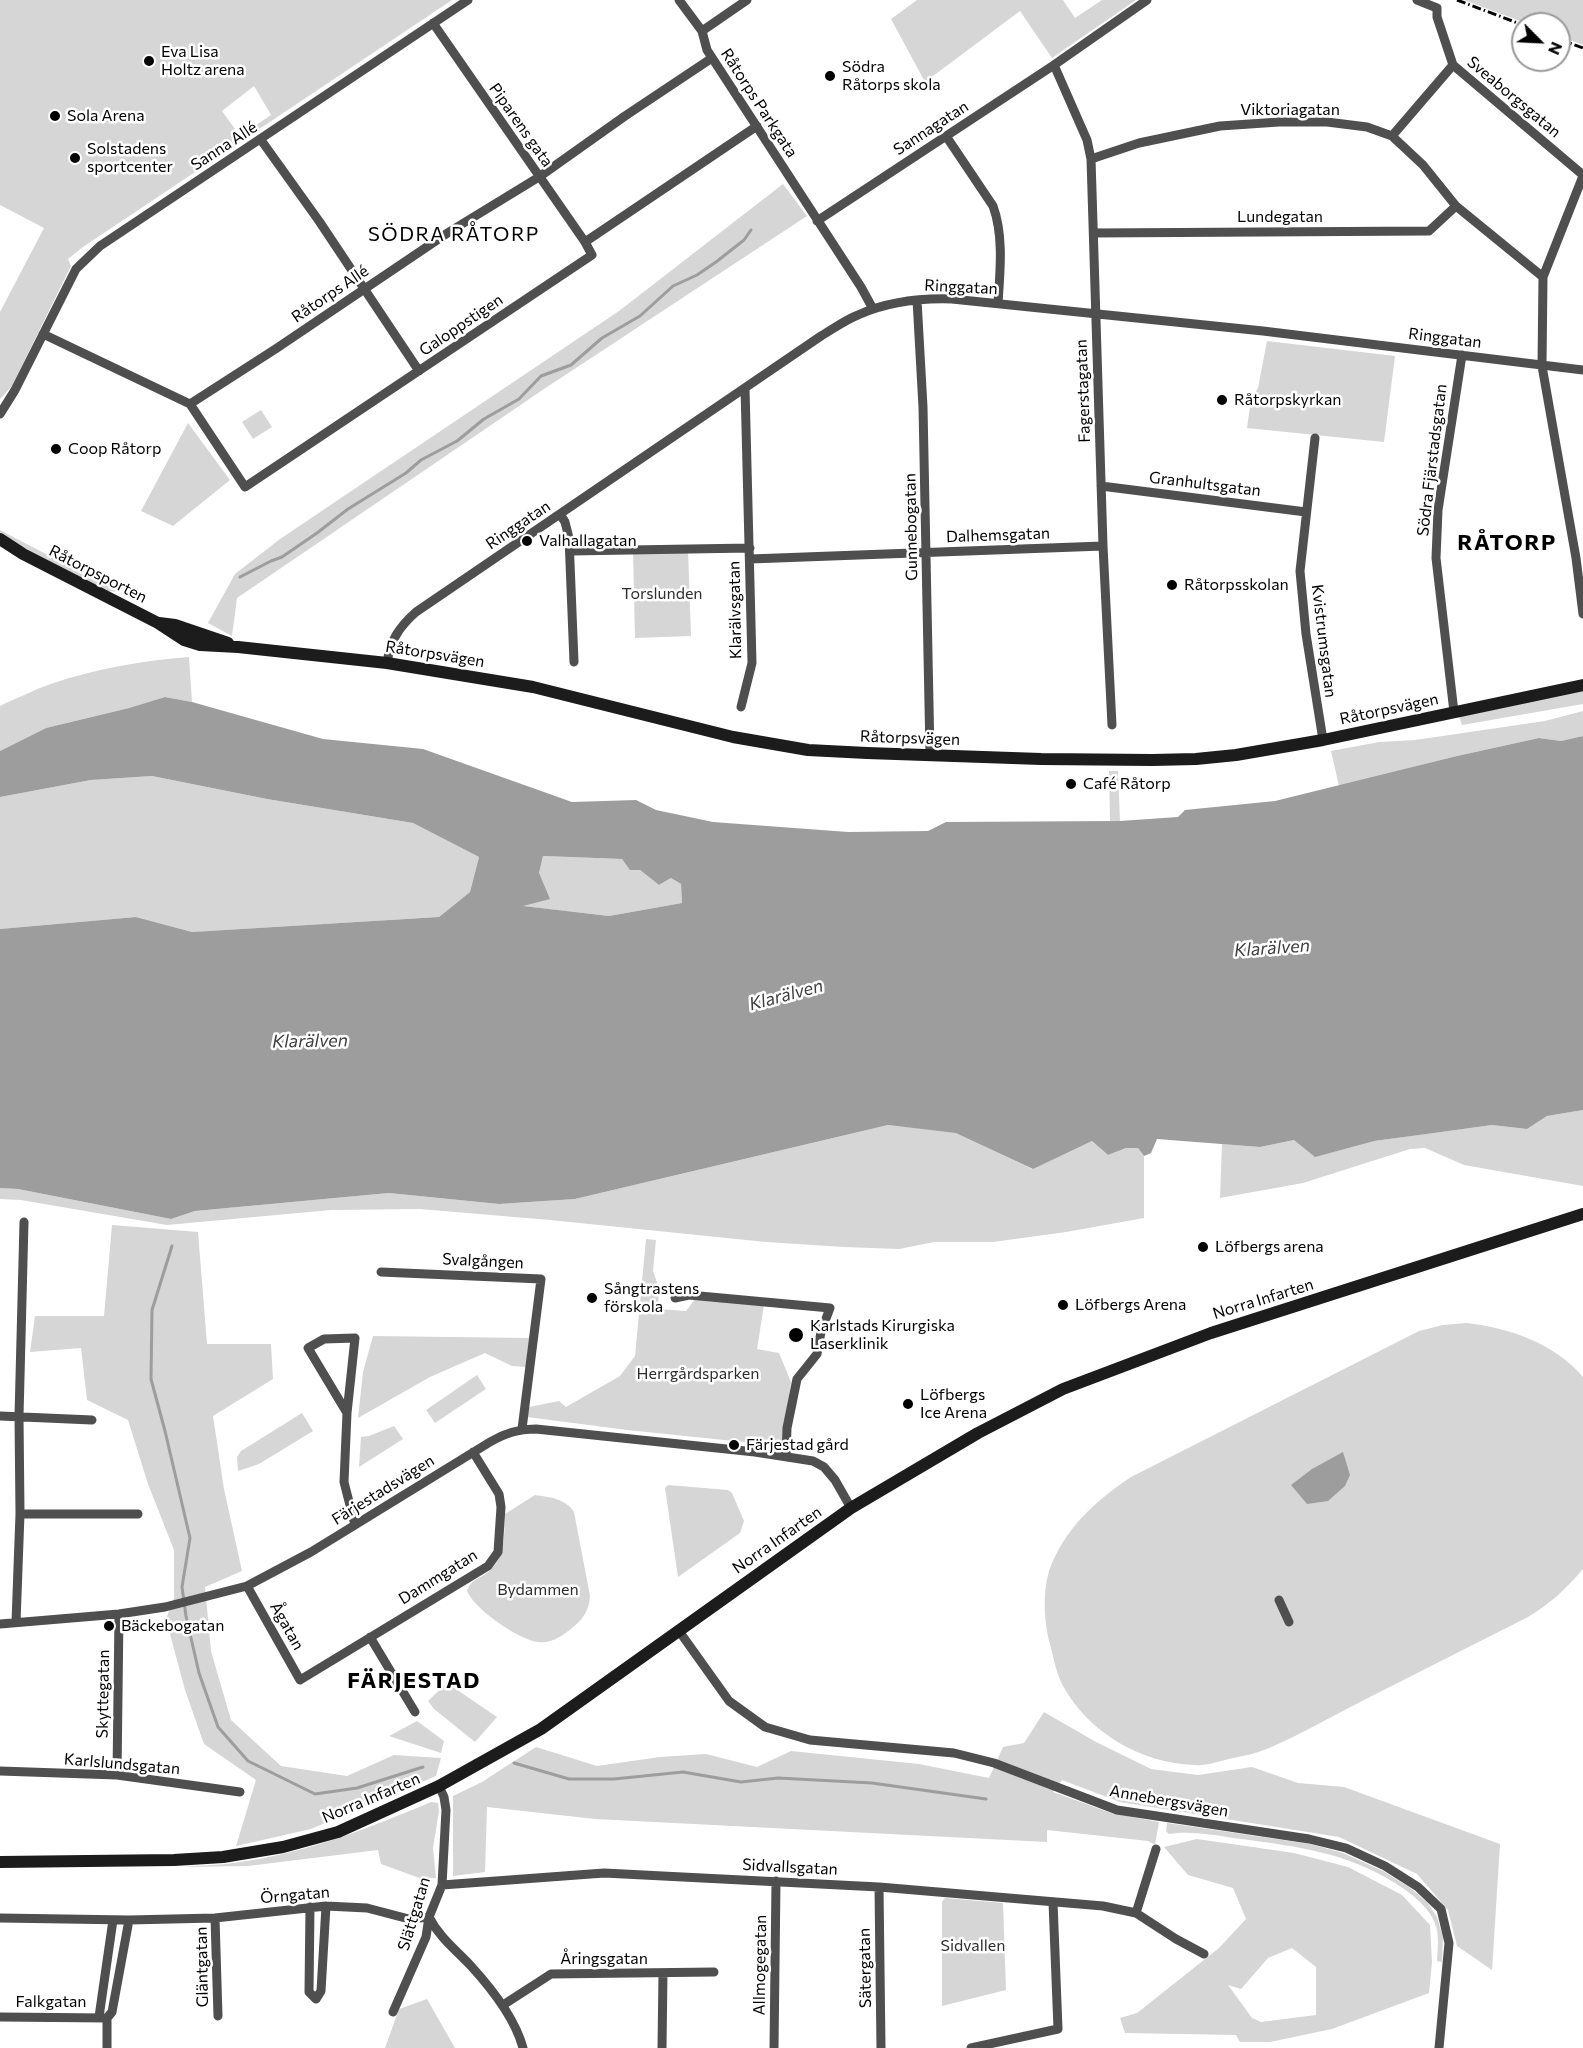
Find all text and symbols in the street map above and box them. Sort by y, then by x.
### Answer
north arrow [1511,12,1571,72]
text: N [1545,39,1567,58]
place label: Eva Lisa Holtz arena [161,42,245,80]
street label: Råtorps Parkgata [717,45,801,161]
street label: Sveaborgsgatan [1463,52,1565,142]
marker: Eva Lisa Holtz arena [142,54,156,68]
place label: Södra Råtorps skola [842,57,941,95]
marker: Södra Råtorps skola [823,69,837,83]
street label: Piparens gata [485,79,557,171]
street label: Sannagatan [890,97,972,159]
street label: Viktoriagatan [1240,100,1340,120]
place label: Sola Arena [67,106,145,126]
marker: Sola Arena [48,109,62,123]
street label: Sanna Allé [187,117,261,175]
place label: Solstadens sportcenter [87,139,173,177]
marker: Solstadens sportcenter [68,151,82,165]
street label: Lundegatan [1237,207,1323,227]
district label: SÖDRA RÅTORP [368,222,540,246]
street label: Råtorps Allé [288,261,372,327]
street label: Ringgatan [924,275,998,299]
street label: Galoppstigen [416,290,506,360]
street label: Ringgatan [1407,324,1483,352]
street label: Fagerstagatan [1072,339,1094,443]
street label: Södra Fjärstadsgatan [1413,383,1451,537]
place label: Råtorpskyrkan [1234,390,1342,410]
marker: Råtorpskyrkan [1215,393,1229,407]
place label: Coop Råtorp [68,439,161,459]
marker: Coop Råtorp [49,442,63,456]
street label: Granhultsgatan [1148,468,1262,500]
street label: Gunnebogatan [900,473,922,581]
street label: Ringgatan [482,496,554,554]
street label: Dalhemsgatan [946,524,1050,546]
district label: RÅTORP [1457,530,1557,556]
place label: Valhallagatan [539,531,637,551]
marker: Valhallagatan [520,534,534,548]
street label: Råtorpsporten [46,541,150,607]
street label: Klarälvsgatan [725,561,745,659]
place label: Råtorpsskolan [1184,575,1289,595]
marker: Råtorpsskolan [1165,578,1179,592]
street label: Kvistrumsgatan [1308,583,1340,699]
park label: Torslunden [622,584,702,604]
street label: Råtorpsvägen [384,637,486,671]
street label: Råtorpsvägen [1338,689,1440,729]
street label: Råtorpsvägen [860,727,960,749]
place label: Café Råtorp [1083,774,1171,794]
marker: Café Råtorp [1064,777,1078,791]
water label: Klarälven [1233,935,1311,961]
water label: Klarälven [747,975,825,1015]
water label: Klarälven [272,1030,348,1052]
place label: Löfbergs arena [1215,1237,1324,1257]
marker: Löfbergs arena [1196,1240,1210,1254]
street label: Svalgången [442,1249,524,1273]
street label: Norra Infarten [1210,1275,1316,1323]
place label: Sångtrastens förskola [604,1279,699,1317]
marker: Sångtrastens förskola [585,1291,599,1305]
place label: Löfbergs Arena [1075,1295,1186,1315]
marker: Löfbergs Arena [1056,1298,1070,1312]
place label: Karlstads Kirurgiska Laserklinik [810,1316,955,1354]
marker: Karlstads Kirurgiska Laserklinik [787,1326,805,1344]
park label: Herrgårdsparken [637,1364,759,1384]
place label: Löfbergs Ice Arena [920,1385,987,1423]
marker: Löfbergs Ice Arena [901,1397,915,1411]
place label: Färjestad gård [746,1435,849,1455]
marker: Färjestad gård [727,1438,741,1452]
street label: Färjestadsvägen [328,1451,438,1529]
street label: Norra Infarten [729,1502,825,1578]
street label: Dammgatan [395,1545,481,1609]
park label: Bydammen [497,1580,579,1600]
street label: Ågatan [266,1599,308,1653]
place label: Bäckebogatan [121,1616,224,1636]
marker: Bäckebogatan [102,1619,116,1633]
street label: Skyttegatan [93,1649,113,1739]
district label: FÄRJESTAD [347,1668,481,1694]
street label: Karlslundsgatan [63,1749,181,1779]
street label: Norra Infarten [319,1769,423,1827]
street label: Annebergsvägen [1108,1781,1230,1821]
street label: Sidvallsgatan [742,1855,838,1879]
street label: Slättgatan [394,1875,434,1953]
street label: Örngatan [259,1882,331,1908]
street label: Allmogegatan [750,1915,770,2015]
street label: Gläntgatan [192,1926,212,2008]
street label: Sätergatan [855,1928,875,2008]
park label: Sidvallen [941,1936,1005,1956]
street label: Åringsgatan [560,1949,648,1969]
street label: Falkgatan [16,1992,86,2012]

